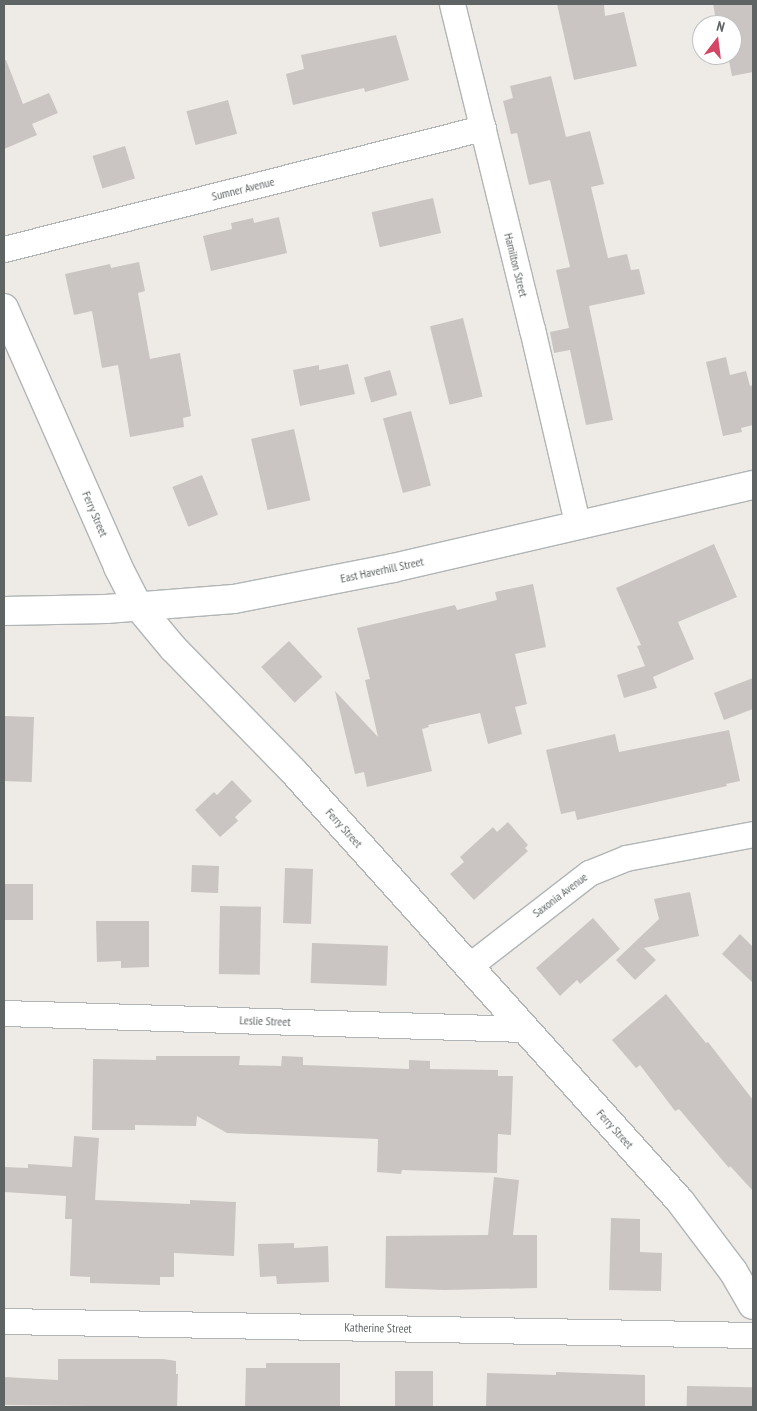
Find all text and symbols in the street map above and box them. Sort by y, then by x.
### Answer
north arrow [692,15,742,65]
text: N [715,17,727,36]
street label: Sumner Avenue [210,174,276,204]
street label: Hamilton Street [501,231,531,299]
street label: Ferry Street [79,489,111,539]
street label: East Haverhill Street [339,554,425,586]
street label: Ferry Street [322,805,366,851]
street label: Saxonia Avenue [530,870,590,920]
street label: Leslie Street [239,1013,291,1029]
street label: Ferry Street [593,1106,637,1152]
street label: Katherine Street [344,1320,412,1336]

